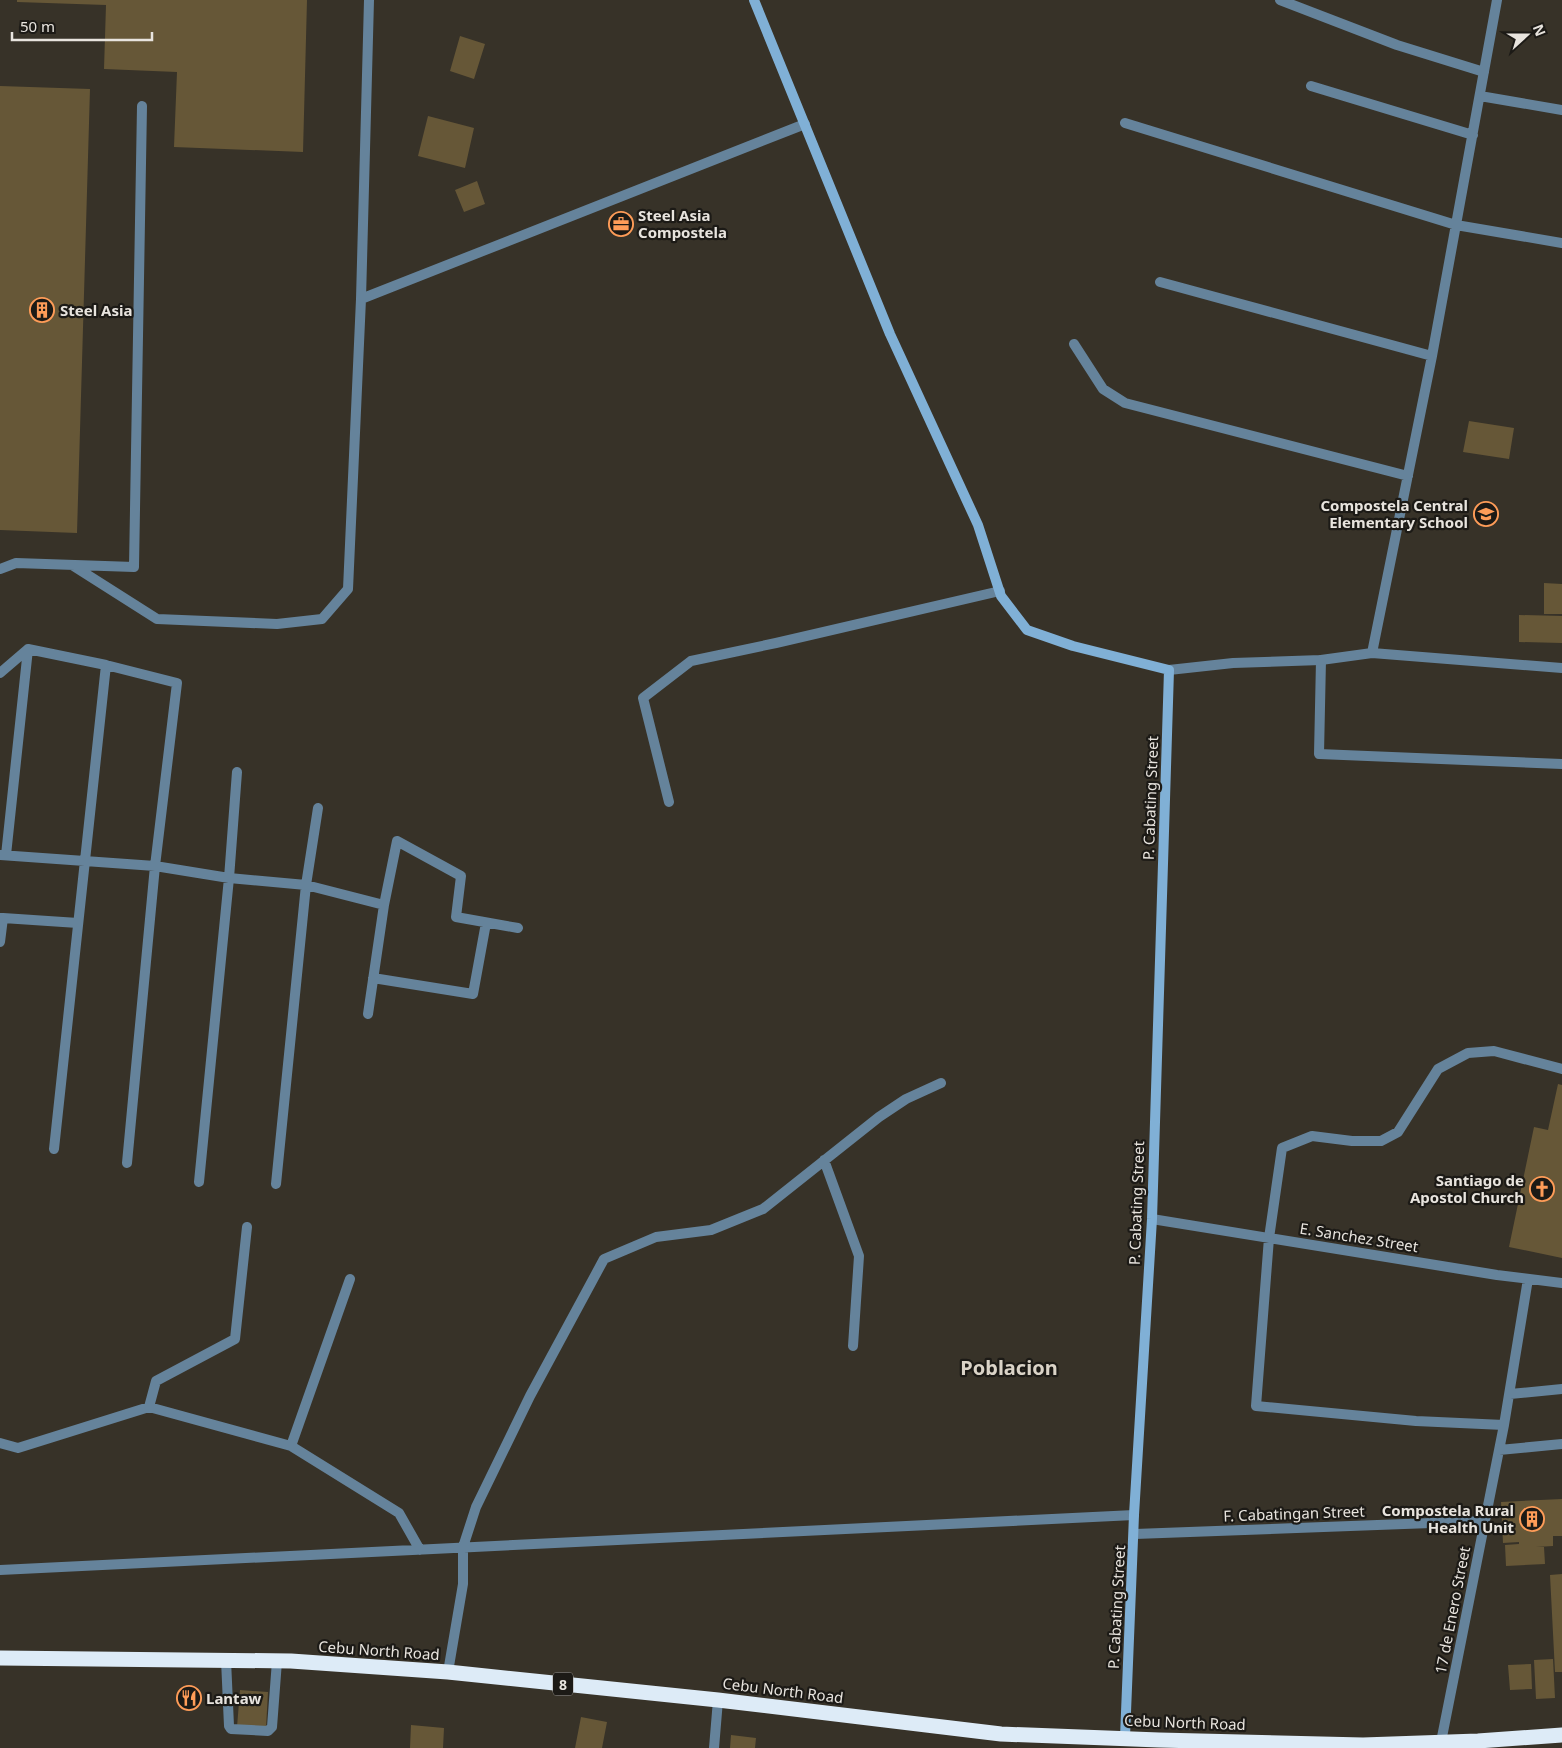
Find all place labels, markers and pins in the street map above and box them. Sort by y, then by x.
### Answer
place label: Steel Asia Compostela [638,205,727,242]
office icon: Steel Asia Compostela [608,211,634,237]
building icon: Steel Asia [29,297,55,323]
place label: Steel Asia [60,300,132,320]
place label: Compostela Central Elementary School [1320,495,1468,532]
school or university icon: Compostela Central Elementary School [1473,501,1499,527]
place label: Santiago de Apostol Church [1410,1170,1524,1207]
church icon: Santiago de Apostol Church [1529,1176,1555,1202]
place label: Compostela Rural Health Unit [1382,1500,1514,1537]
building icon: Compostela Rural Health Unit [1519,1506,1545,1532]
restaurant icon: Lantaw [176,1685,202,1711]
place label: Lantaw [206,1688,262,1708]

